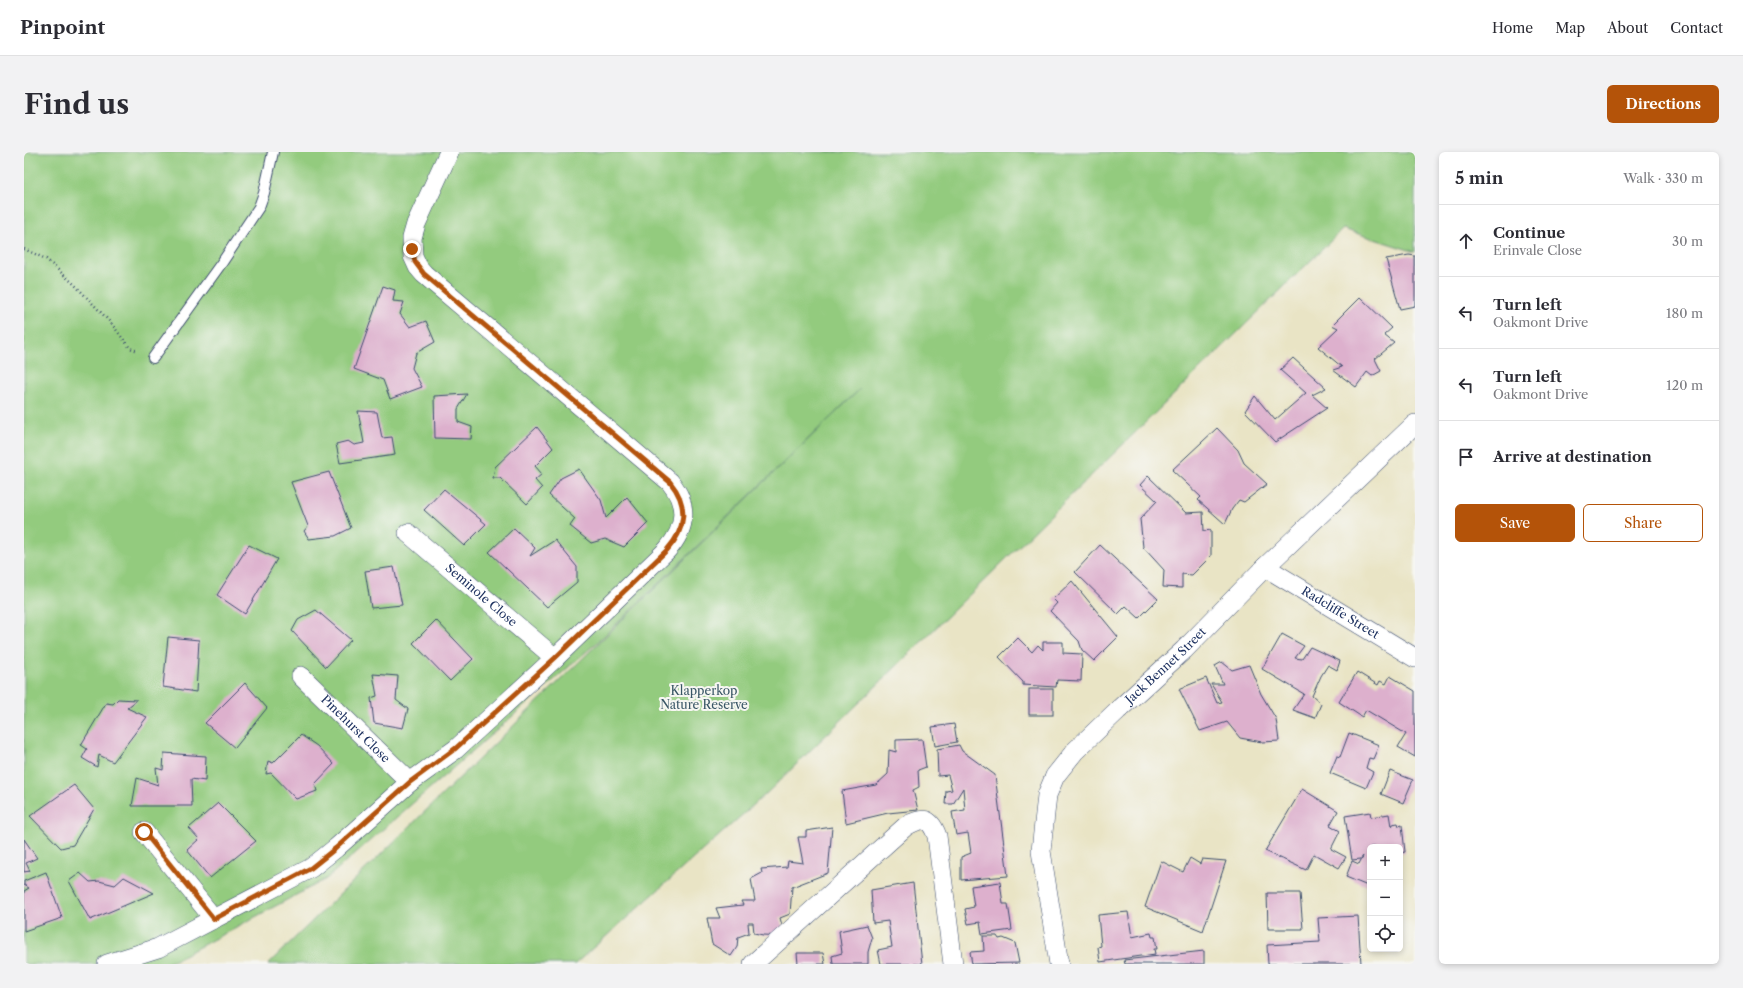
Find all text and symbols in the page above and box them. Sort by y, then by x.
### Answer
text: Pinpoint [20,16,105,39]
text: Home [1492,19,1533,37]
text: Map [1555,19,1585,37]
text: About [1607,19,1648,37]
text: Contact [1670,19,1723,37]
button: Directions [1607,85,1719,123]
text: Find us [24,87,129,121]
text: 5 min [1455,168,1503,188]
text: Walk · 330 m [1623,170,1703,186]
text: Continue [1493,223,1565,242]
icon: ahead [1455,230,1477,252]
text: 30 m [1672,233,1703,249]
route end [403,240,421,258]
text: Erinvale Close [1493,242,1582,258]
text: Turn left [1493,295,1562,314]
icon: left [1455,302,1477,324]
text: 180 m [1666,305,1703,321]
text: Oakmont Drive [1493,314,1588,330]
text: Turn left [1493,367,1562,386]
icon: left [1455,374,1477,396]
text: 120 m [1666,377,1703,393]
text: Oakmont Drive [1493,386,1588,402]
icon: arrive [1455,446,1477,468]
text: Arrive at destination [1493,447,1652,466]
button: Save [1455,504,1575,542]
button: Share [1583,504,1703,542]
street label: Seminole Close [443,560,521,630]
street label: Radcliffe Street [1299,583,1383,642]
street label: Jack Bennet Street [1121,623,1209,708]
park label: Klapperkop Nature Reserve [660,683,748,712]
street label: Pinehurst Close [318,692,394,766]
route start [135,823,153,841]
map controls [1367,844,1403,952]
button: + [1367,844,1403,880]
button: − [1367,880,1403,916]
button: locate [1367,916,1403,952]

